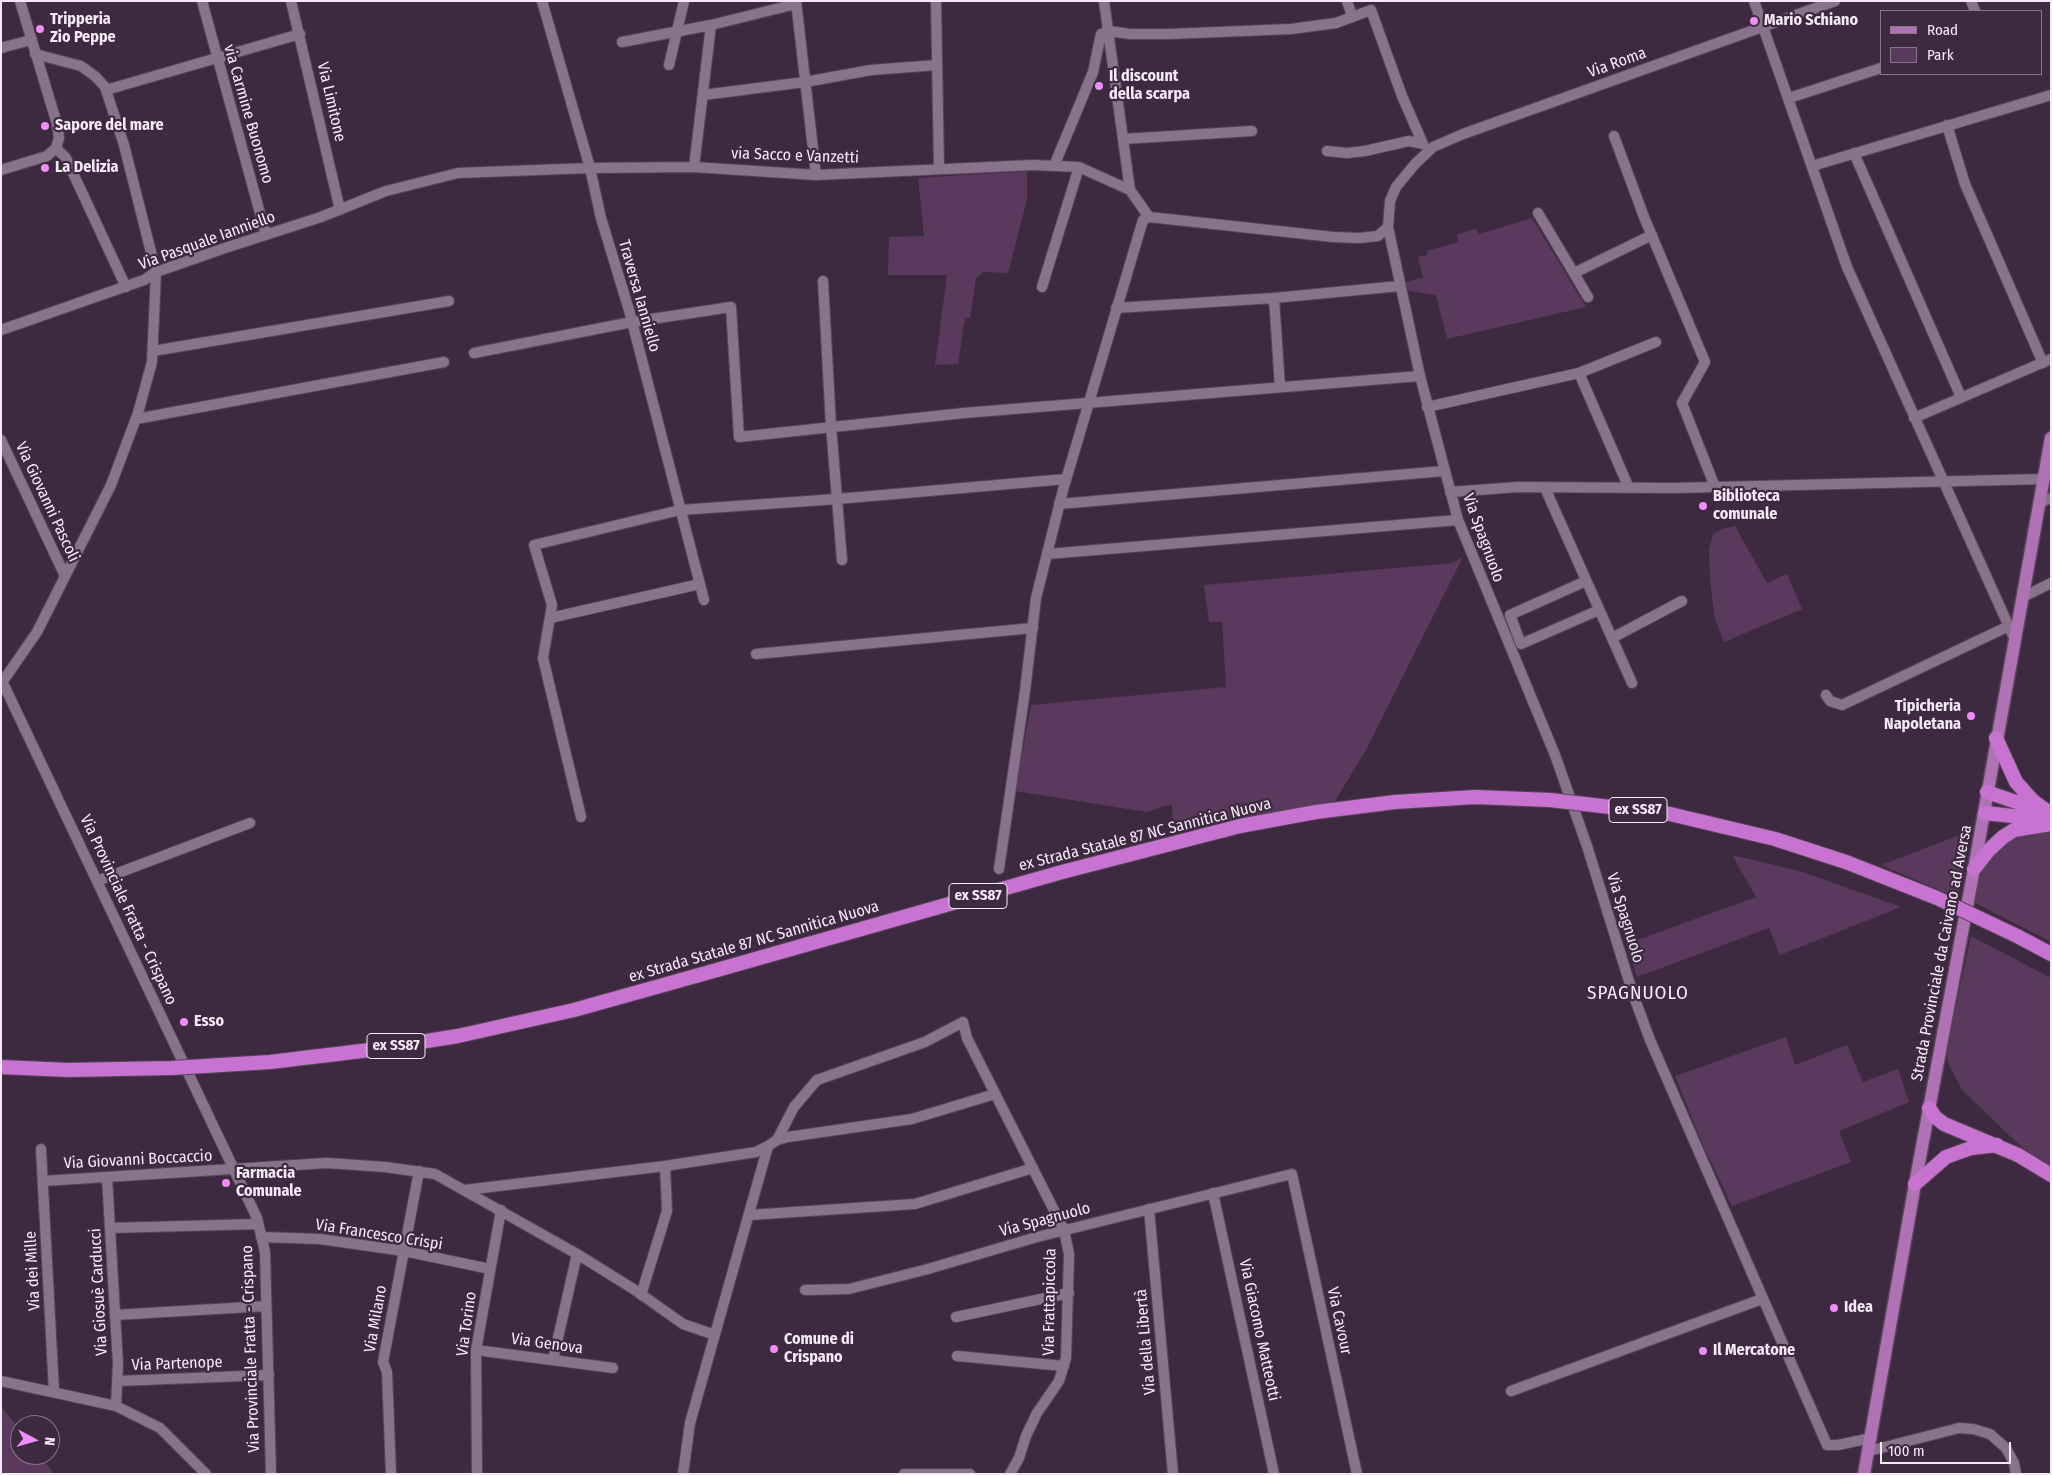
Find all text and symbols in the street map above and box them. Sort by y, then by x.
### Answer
place label: Tripperia Zio Peppe [50,10,116,48]
legend [1880,10,2042,75]
place label: Mario Schiano [1764,11,1858,31]
marker: Mario Schiano [1748,15,1760,27]
text: Road [1927,21,1958,39]
marker: Tripperia Zio Peppe [34,23,46,35]
street label: via Carmine Buonomo [219,42,277,186]
street label: Via Roma [1585,44,1649,82]
text: Park [1927,46,1954,64]
street label: Via Limitone [313,60,349,144]
place label: Il discount della scarpa [1109,67,1190,105]
marker: Il discount della scarpa [1093,80,1105,92]
place label: Sapore del mare [55,116,164,136]
marker: Sapore del mare [39,120,51,132]
street label: via Sacco e Vanzetti [731,144,859,168]
place label: La Delizia [55,158,119,178]
marker: La Delizia [39,162,51,174]
street label: Via Pasquale Ianniello [136,207,278,275]
street label: Traversa Ianniello [614,238,664,354]
street label: Via Giovanni Pascoli [11,439,83,565]
place label: Biblioteca comunale [1713,487,1780,525]
street label: Via Spagnuolo [1458,491,1508,585]
marker: Biblioteca comunale [1697,500,1709,512]
place label: Tipicheria Napoletana [1884,697,1961,735]
marker: Tipicheria Napoletana [1965,710,1977,722]
street label: ex Strada Statale 87 NC Sannitica Nuova [1017,794,1273,876]
road number: ex SS87 [1609,798,1667,822]
street label: Via Provinciale Fratta - Crispano [75,812,181,1008]
street label: Strada Provinciale da Caivano ad Aversa [1908,823,1976,1083]
street label: Via Spagnuolo [1602,871,1648,965]
road number: ex SS87 [949,884,1007,908]
street label: ex Strada Statale 87 NC Sannitica Nuova [627,897,881,987]
district label: SPAGNUOLO [1586,983,1690,1005]
place label: Esso [194,1012,224,1032]
marker: Esso [178,1016,190,1028]
road number: ex SS87 [367,1034,425,1058]
street label: Via Giovanni Boccaccio [63,1147,213,1173]
place label: Farmacia Comunale [236,1164,302,1202]
marker: Farmacia Comunale [220,1177,232,1189]
street label: Via Spagnuolo [998,1199,1092,1241]
street label: Via Francesco Crispi [314,1215,444,1255]
street label: Via Giosuè Carducci [86,1228,112,1356]
street label: Via dei Mille [21,1231,45,1311]
street label: Via Provinciale Fratta - Crispano [238,1245,264,1453]
street label: Via Frattapiccola [1039,1248,1061,1356]
street label: Via Giacomo Matteotti [1235,1257,1283,1403]
street label: Via Milano [361,1284,391,1354]
street label: Via Cavour [1322,1285,1356,1357]
street label: Via della Libertà [1132,1288,1160,1396]
street label: Via Torino [453,1290,481,1358]
place label: Idea [1844,1298,1873,1318]
marker: Idea [1828,1302,1840,1314]
street label: Via Genova [510,1329,584,1359]
place label: Comune di Crispano [784,1330,854,1368]
place label: Il Mercatone [1713,1341,1795,1361]
marker: Comune di Crispano [768,1343,780,1355]
marker: Il Mercatone [1697,1345,1709,1357]
street label: Via Partenope [131,1353,223,1375]
north arrow [10,1415,60,1465]
scale bar [1882,1432,2013,1464]
text: N [41,1436,58,1447]
text: 100 m [1888,1442,1925,1460]

